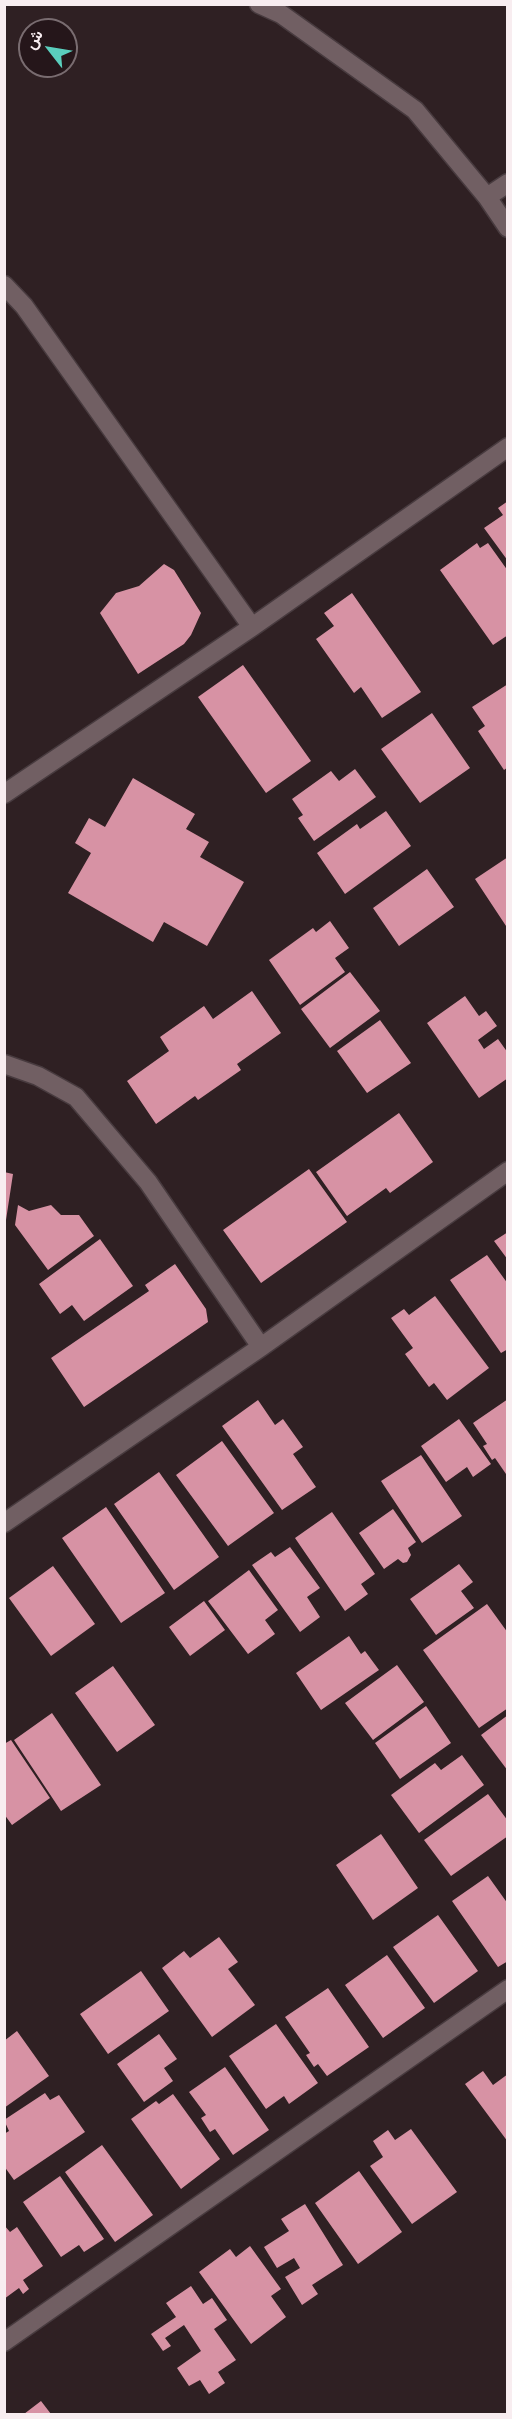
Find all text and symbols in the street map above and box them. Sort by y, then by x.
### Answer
north arrow [18,18,78,78]
text: ش [21,26,48,53]

